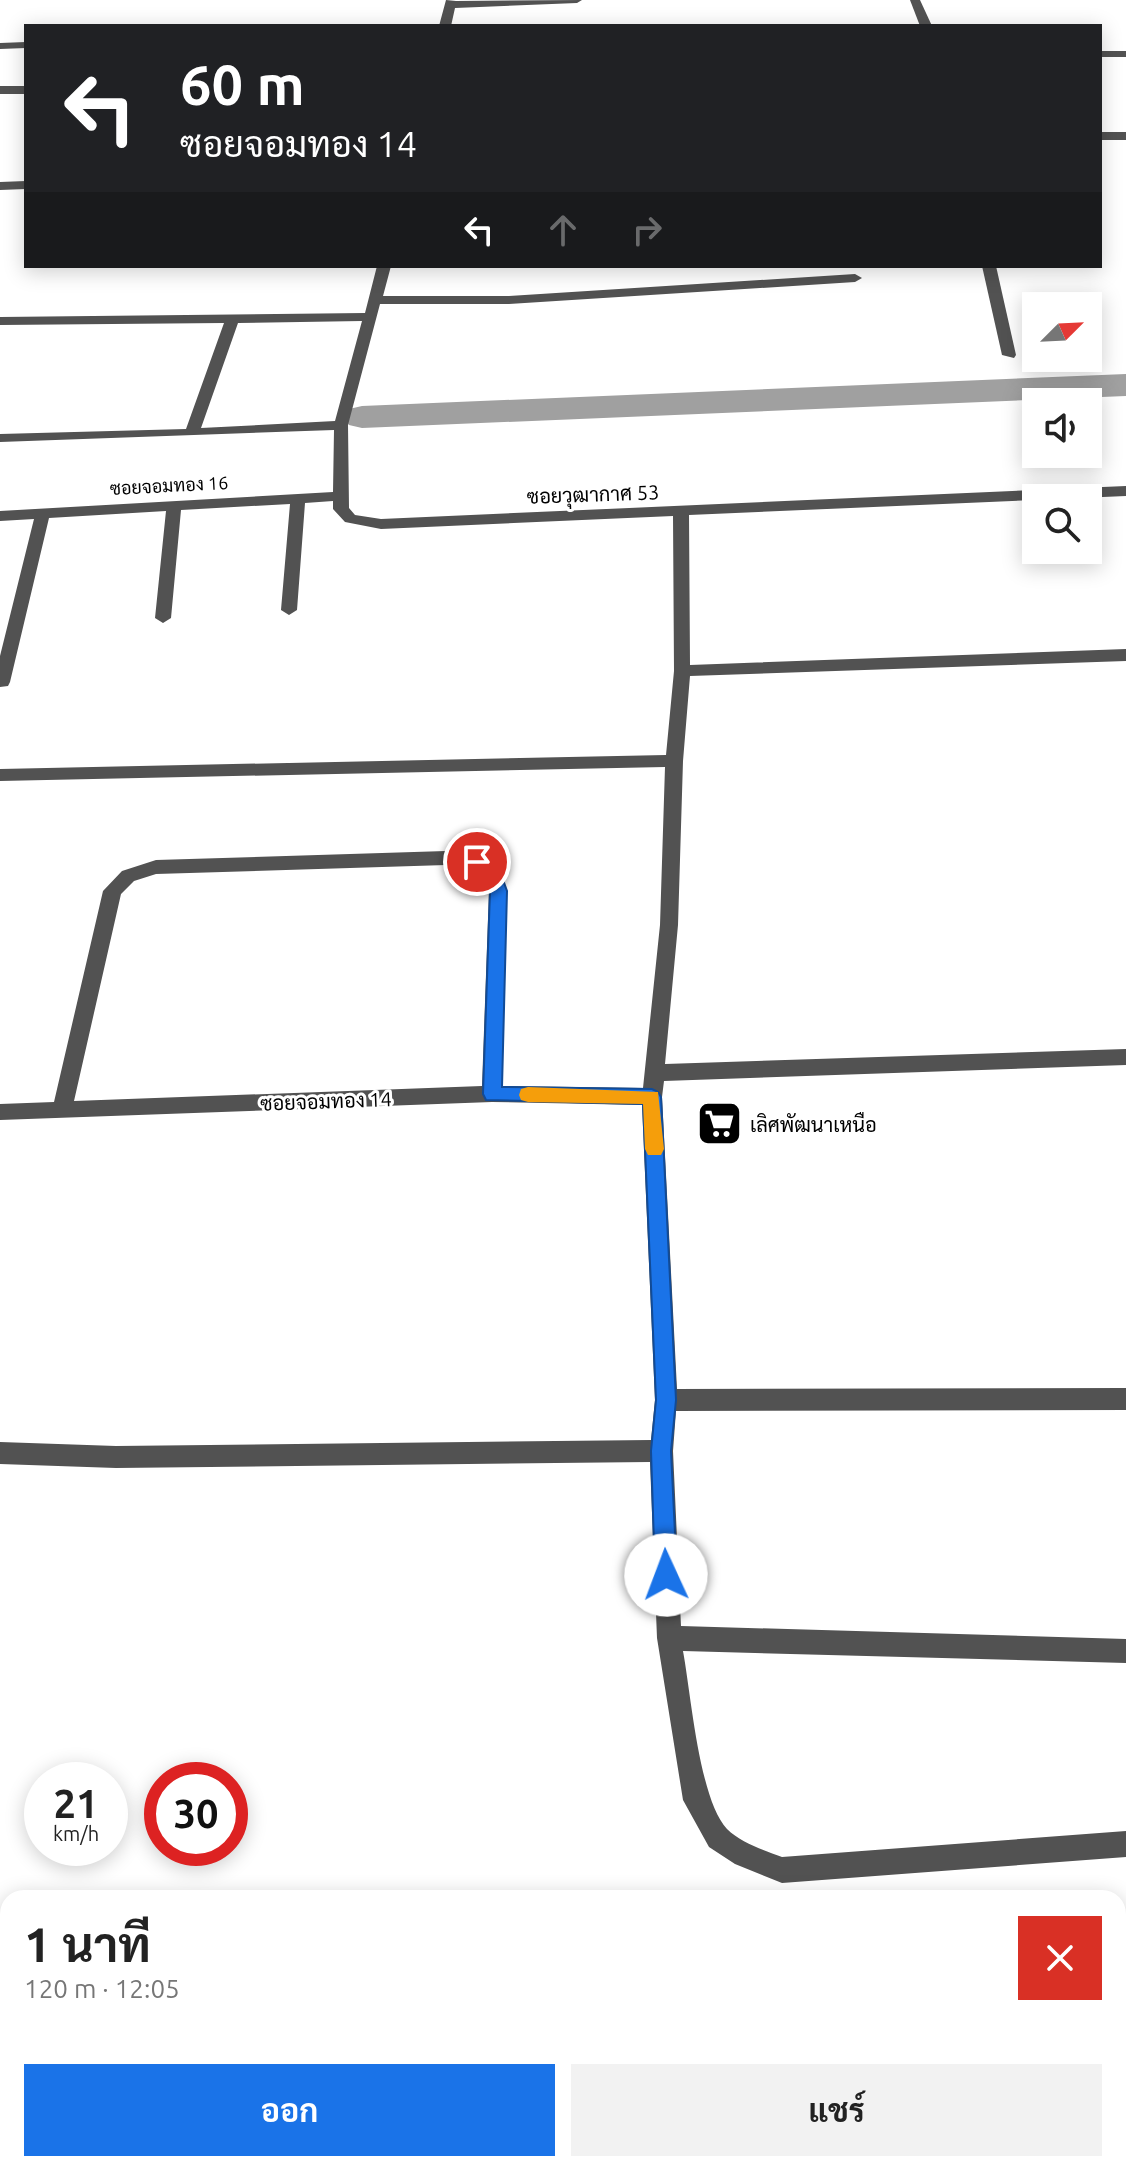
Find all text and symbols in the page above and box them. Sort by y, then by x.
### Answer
text: 60 m [180,53,305,116]
icon: left [48,56,152,160]
text: ซอยจอมทอง 14 [180,123,417,164]
icon: left [457,208,501,252]
icon: ahead [541,208,585,252]
icon: right [625,208,669,252]
north arrow [1022,292,1102,372]
map controls [1022,292,1102,564]
button: sound [1022,388,1102,468]
street label: ซอยจอมทอง 16 [109,472,229,498]
street label: ซอยวุฒากาศ 53 [526,480,660,511]
button: search [1022,484,1102,564]
pin [443,828,511,896]
icon: arrive [455,840,499,884]
street label: ซอยจอมทอง 14 [260,1087,392,1115]
supermarket icon: เลิศพัฒนาเหนือ [695,1100,743,1148]
place label: เลิศพัฒนาเหนือ [750,1111,877,1136]
position arrow [624,1533,708,1617]
speed limit sign: 30 [144,1762,248,1866]
text: 21 [53,1781,99,1826]
text: km/h [53,1822,99,1845]
button: close [1018,1916,1102,2000]
text: 1 นาที [24,1917,151,1971]
text: 120 m · 12:05 [24,1974,180,2003]
button: ออก [24,2064,555,2156]
button: แชร์ [571,2064,1102,2156]

